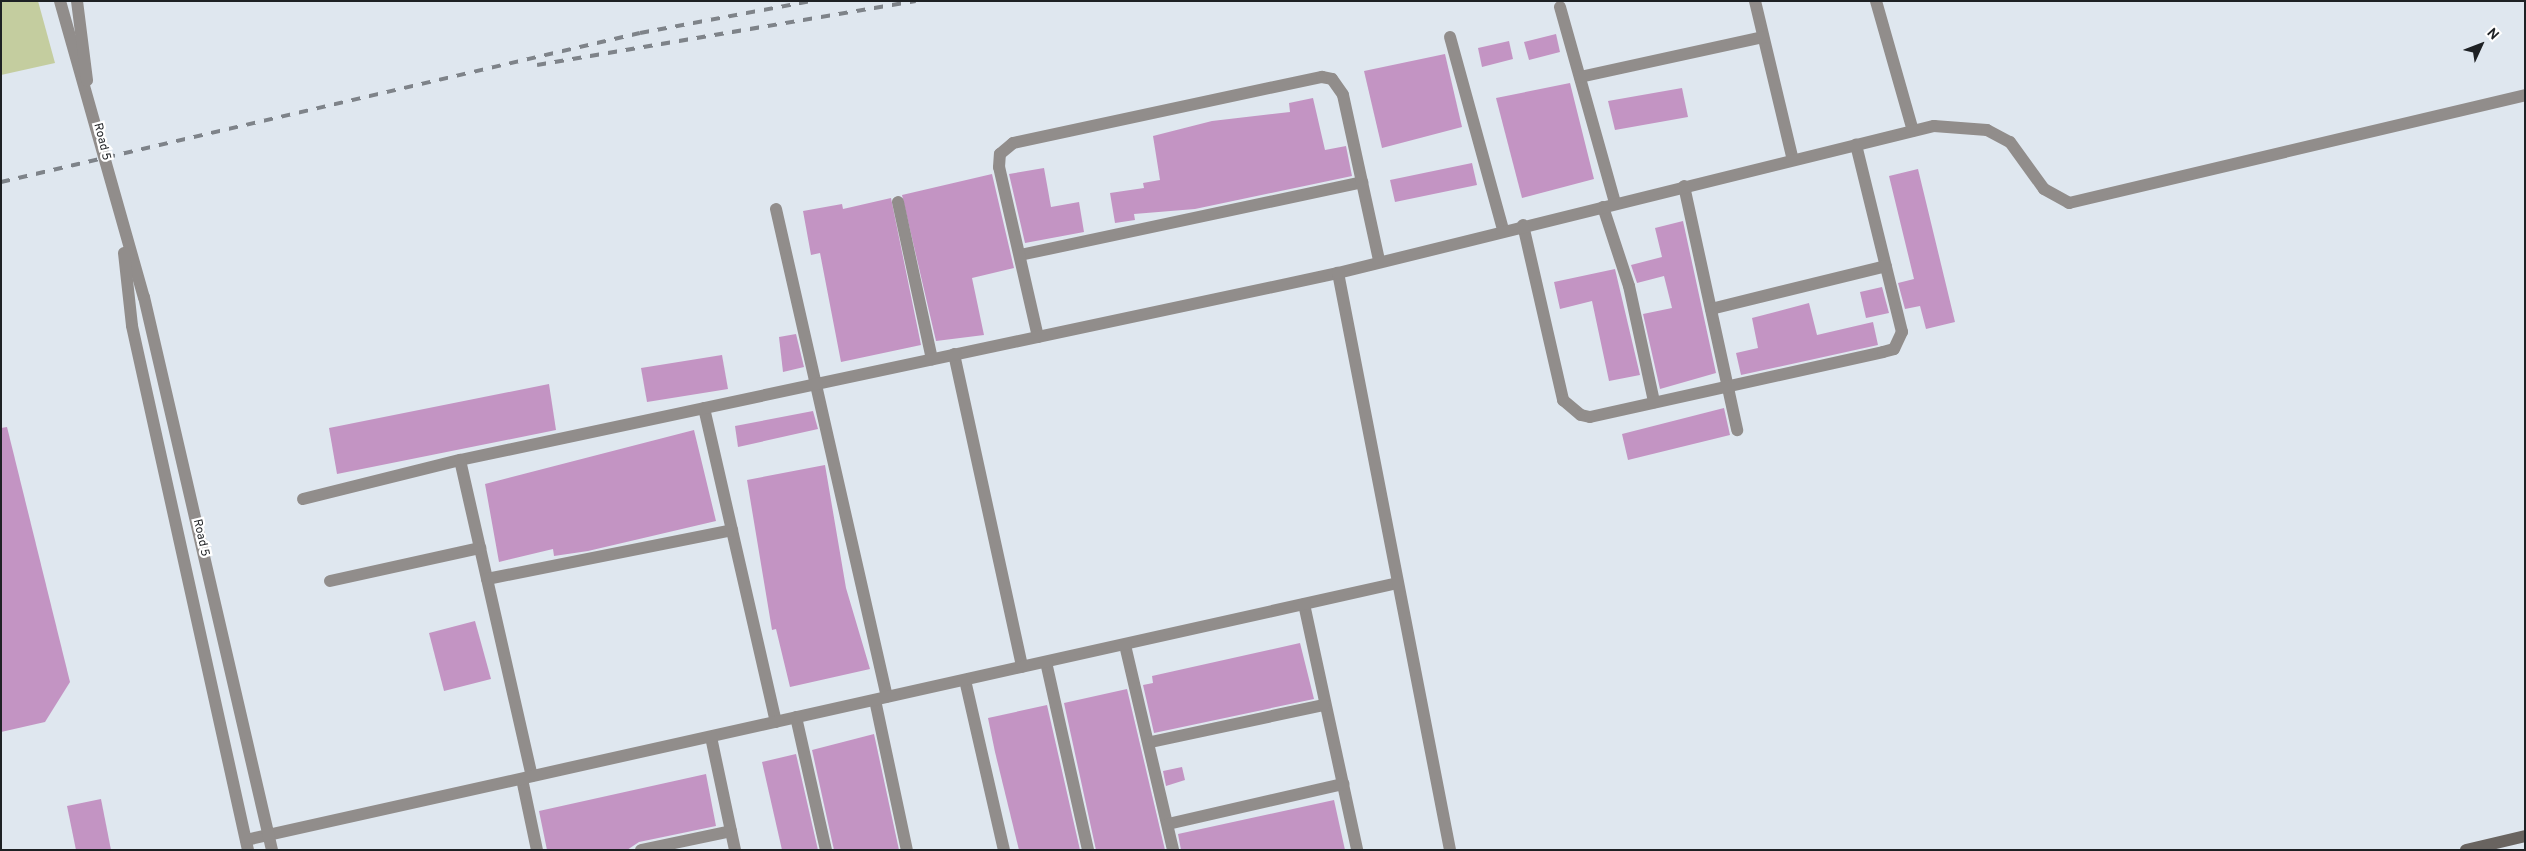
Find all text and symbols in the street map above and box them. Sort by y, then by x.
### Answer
north arrow [2456,20,2506,70]
text: N [2483,25,2502,44]
street label: Road 5 [89,122,113,162]
street label: Road 5 [189,518,211,558]

